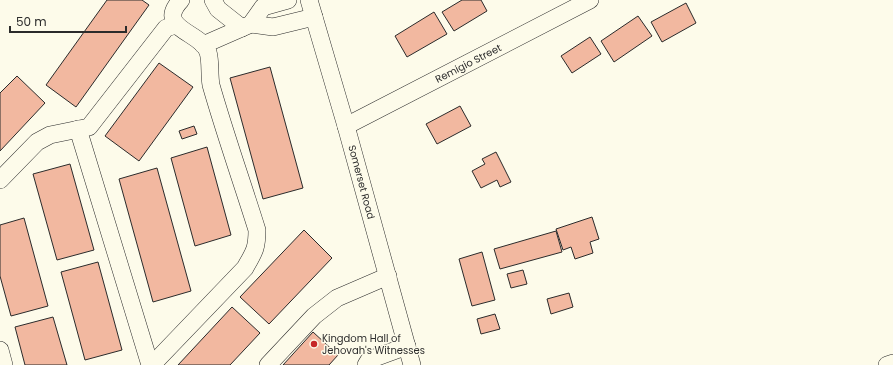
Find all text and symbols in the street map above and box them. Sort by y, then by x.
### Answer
scale bar [10,8,126,34]
text: 50 m [16,13,47,30]
street label: Remigio Street [432,40,504,87]
street label: Somerset Road [344,143,379,221]
place label: Kingdom Hall of Jehovah's Witnesses [322,331,425,358]
marker: Kingdom Hall of Jehovah's Witnesses [309,339,319,349]

